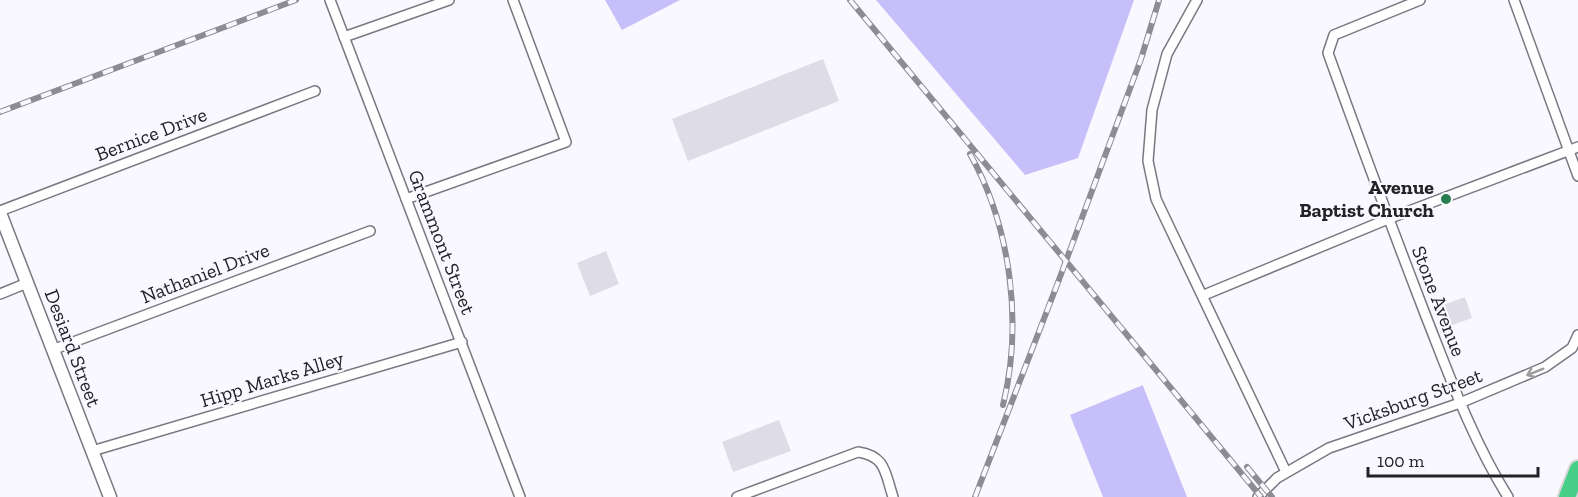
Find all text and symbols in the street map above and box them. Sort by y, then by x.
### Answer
street label: Bernice Drive [92,102,210,166]
street label: Grammont Street [403,166,481,318]
place label: Avenue Baptist Church [1299,175,1434,222]
marker: Avenue Baptist Church [1439,192,1453,206]
street label: Nathaniel Drive [137,237,273,309]
street label: Stone Avenue [1407,242,1471,360]
street label: Desiard Street [40,286,107,411]
street label: Hipp Marks Alley [197,346,347,412]
street label: Vicksburg Street [1340,363,1486,435]
one-way arrow [1527,367,1545,378]
scale bar [1368,440,1538,478]
text: 100 m [1377,450,1425,472]

